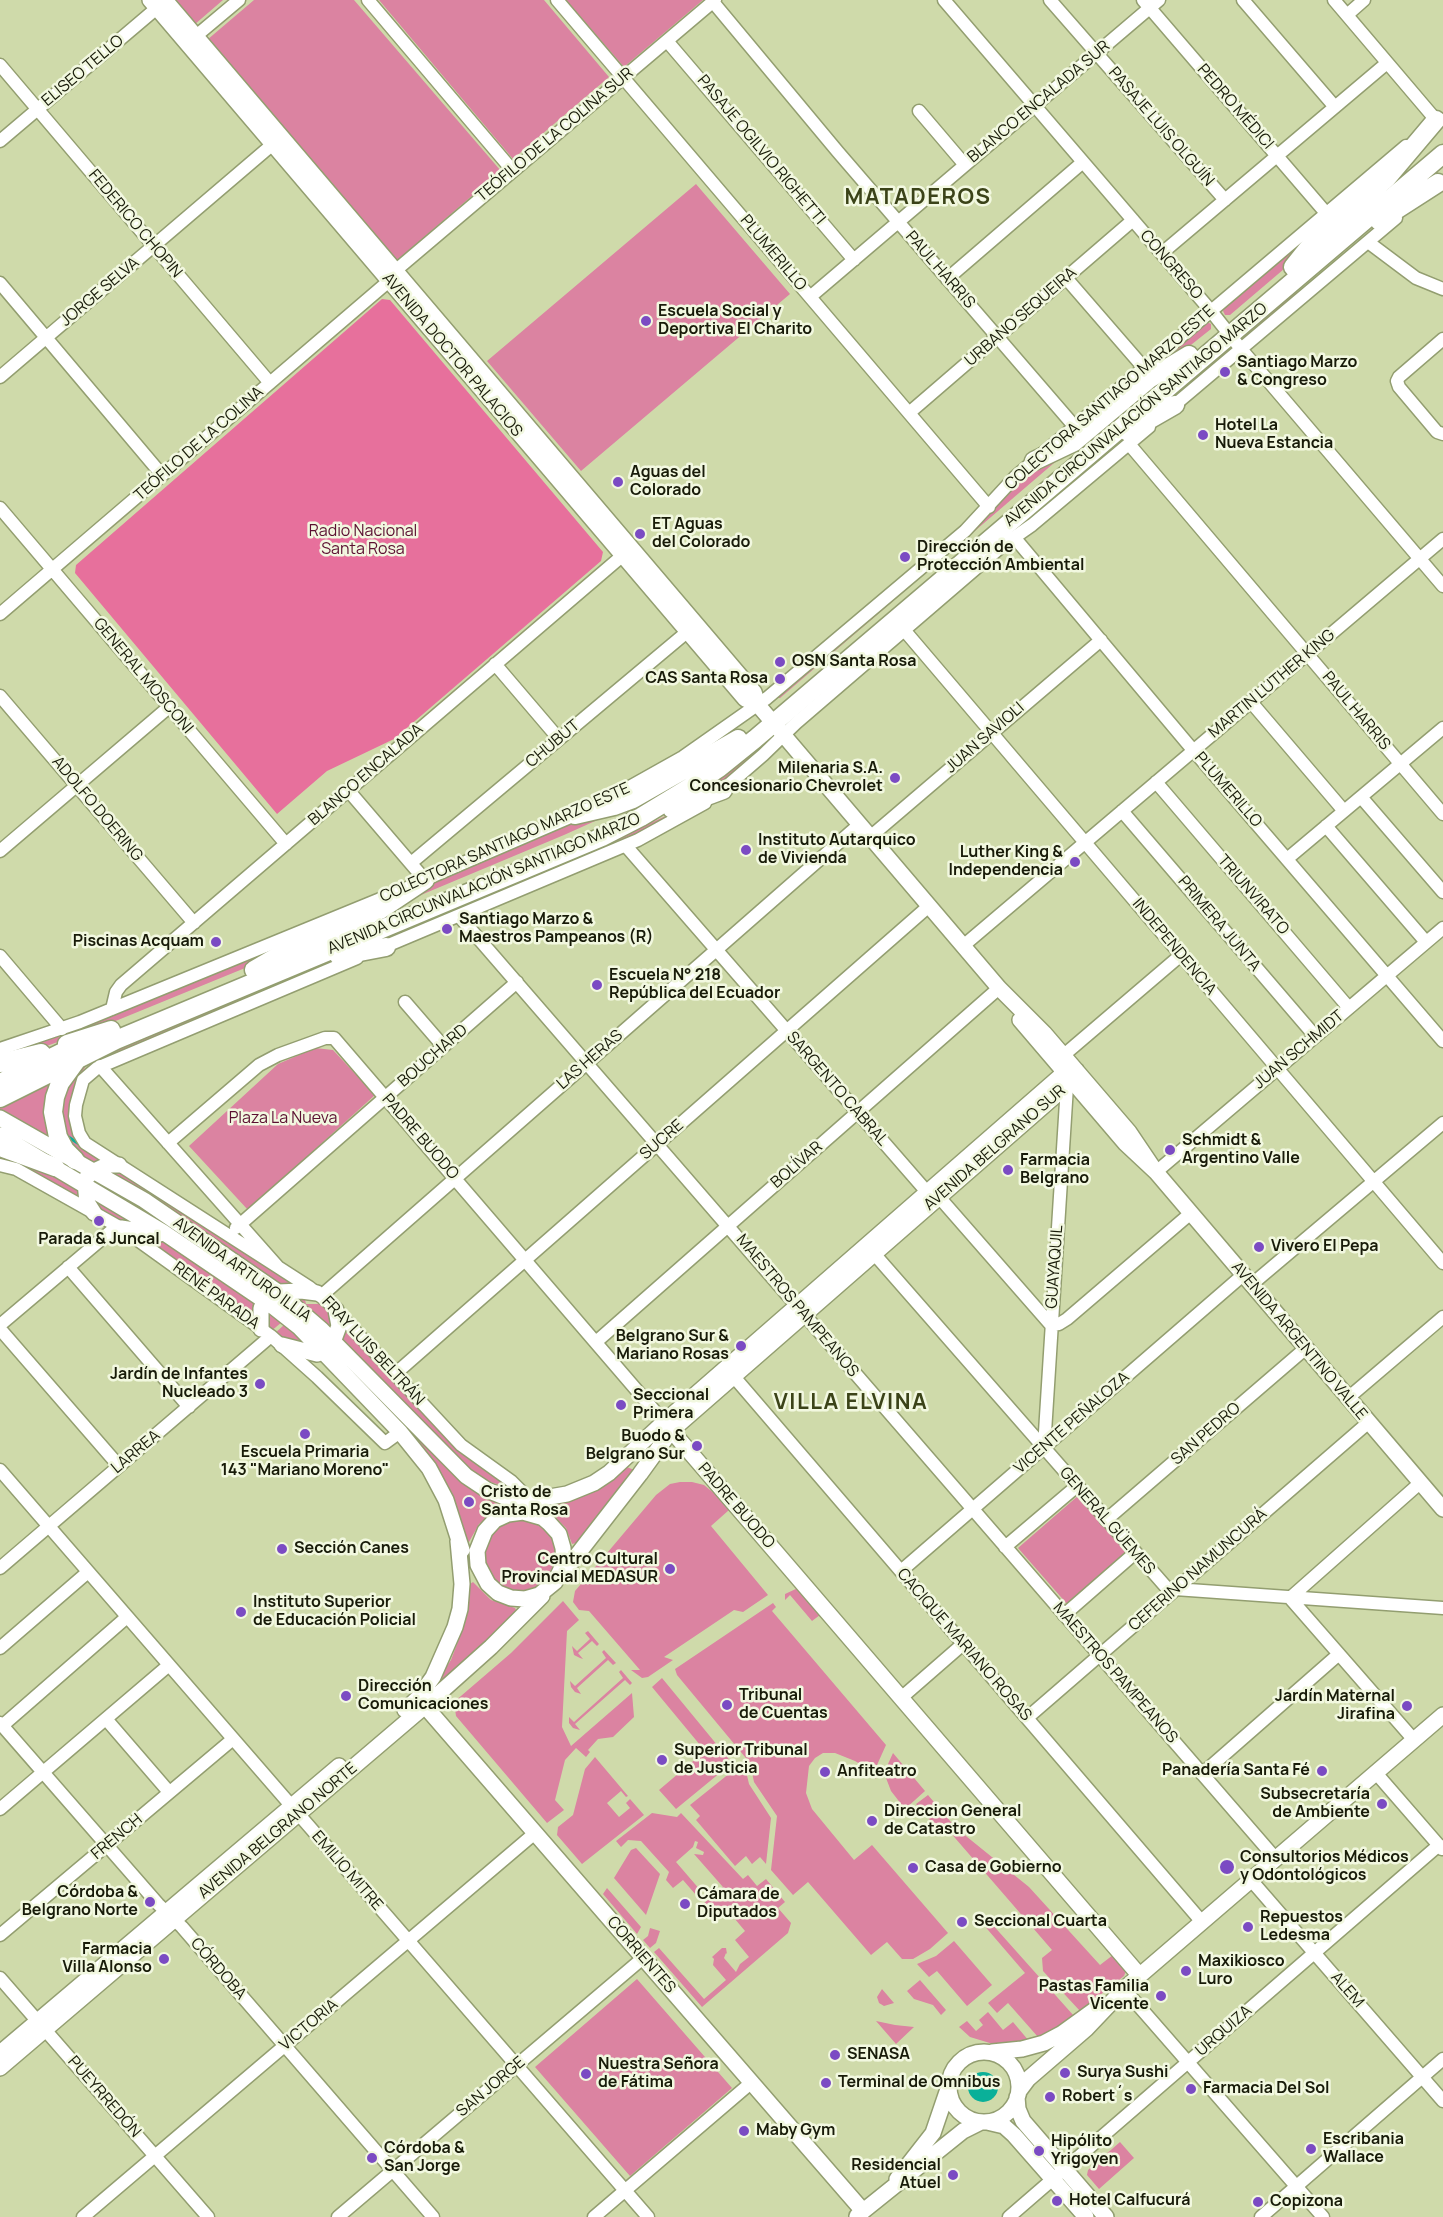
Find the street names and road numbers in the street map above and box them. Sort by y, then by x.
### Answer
street label: ELISEO TELLO [38,31,128,111]
street label: BLANCO ENCALADA SUR [964,37,1114,167]
street label: PEDRO MÉDICI [1193,60,1277,154]
street label: TEÓFILO DE LA COLINA SUR [473,64,637,206]
street label: PASAJE LUIS OLGUÍN [1104,64,1218,190]
street label: PASAJE OGILVIO RIGHETTI [693,71,829,229]
street label: FEDERICO CHOPIN [84,166,186,282]
street label: PLUMERILLO [736,211,810,295]
street label: CONGRESO [1136,226,1206,304]
street label: PAUL HARRIS [901,227,979,313]
street label: JORGE SELVA [57,253,143,331]
street label: URBANO SEQUEIRA [961,263,1081,371]
street label: AVENIDA DOCTOR PALACIOS [378,269,526,441]
street label: AVENIDA CIRCUNVALACIÓN SANTIAGO MARZO [1000,299,1272,531]
street label: COLECTORA SANTIAGO MARZO ESTE [1001,302,1219,494]
street label: TEÓFILO DE LA COLINA [131,383,267,505]
street label: GENERAL MOSCONI [89,614,197,738]
street label: MARTIN LUTHER KING [1205,626,1339,742]
street label: PAUL HARRIS [1318,668,1394,754]
street label: JUAN SAVIOLI [942,699,1028,777]
street label: CHUBUT [522,716,584,772]
street label: BLANCO ENCALADA [305,720,427,830]
street label: PLUMERILLO [1190,749,1266,831]
street label: ADOLFO DOERING [48,753,146,865]
street label: COLECTORA SANTIAGO MARZO ESTE [377,779,633,907]
street label: AVENIDA CIRCUNVALACIÓN SANTIAGO MARZO [325,809,643,959]
street label: TRIUNVIRATO [1213,851,1293,939]
street label: PRIMERA JUNTA [1174,872,1264,976]
street label: INDEPENDENCIA [1128,895,1220,999]
street label: JUAN SCHMIDT [1250,1007,1348,1093]
street label: BOUCHARD [394,1021,472,1091]
street label: LAS HERAS [553,1026,627,1094]
street label: SARGENTO CABRAL [782,1028,892,1150]
street label: AVENIDA BELGRANO SUR [920,1081,1070,1215]
street label: PADRE BUODO [378,1090,462,1184]
street label: SUCRE [636,1116,688,1164]
street label: BOLÍVAR [767,1137,827,1193]
street label: AVENIDA ARTURO ILLIA [169,1213,315,1327]
street label: GUAYAQUIL [1043,1225,1067,1309]
street label: MAESTROS PAMPEANOS [732,1231,862,1381]
street label: RENÉ PARADA [169,1258,263,1334]
street label: AVENIDA ARGENTINO VALLE [1227,1258,1371,1424]
street label: FRAY LUIS BELTRÁN [318,1293,428,1409]
street label: VICENTE PEÑALOZA [1011,1368,1133,1478]
street label: SAN PEDRO [1167,1399,1245,1469]
street label: LARREA [108,1426,164,1478]
street label: PADRE BUODO [694,1459,778,1553]
street label: GENERAL GÜEMES [1055,1463,1159,1579]
street label: CEFERINO NAMUNCURÁ [1125,1505,1271,1635]
street label: CACIQUE MARIANO ROSAS [893,1565,1035,1725]
street label: MAESTROS PAMPEANOS [1049,1599,1181,1747]
street label: AVENIDA BELGRANO NORTE [195,1759,361,1903]
street label: FRENCH [88,1810,146,1864]
street label: EMILIO MITRE [307,1827,387,1915]
street label: CORRIENTES [603,1913,679,1997]
street label: CÓRDOBA [186,1934,250,2004]
street label: ALEM [1326,1968,1368,2012]
street label: VICTORIA [276,1995,342,2055]
street label: URQUIZA [1192,2002,1256,2060]
street label: PUEYRREDÓN [63,2052,145,2142]
street label: SAN JORGE [453,2053,529,2121]

